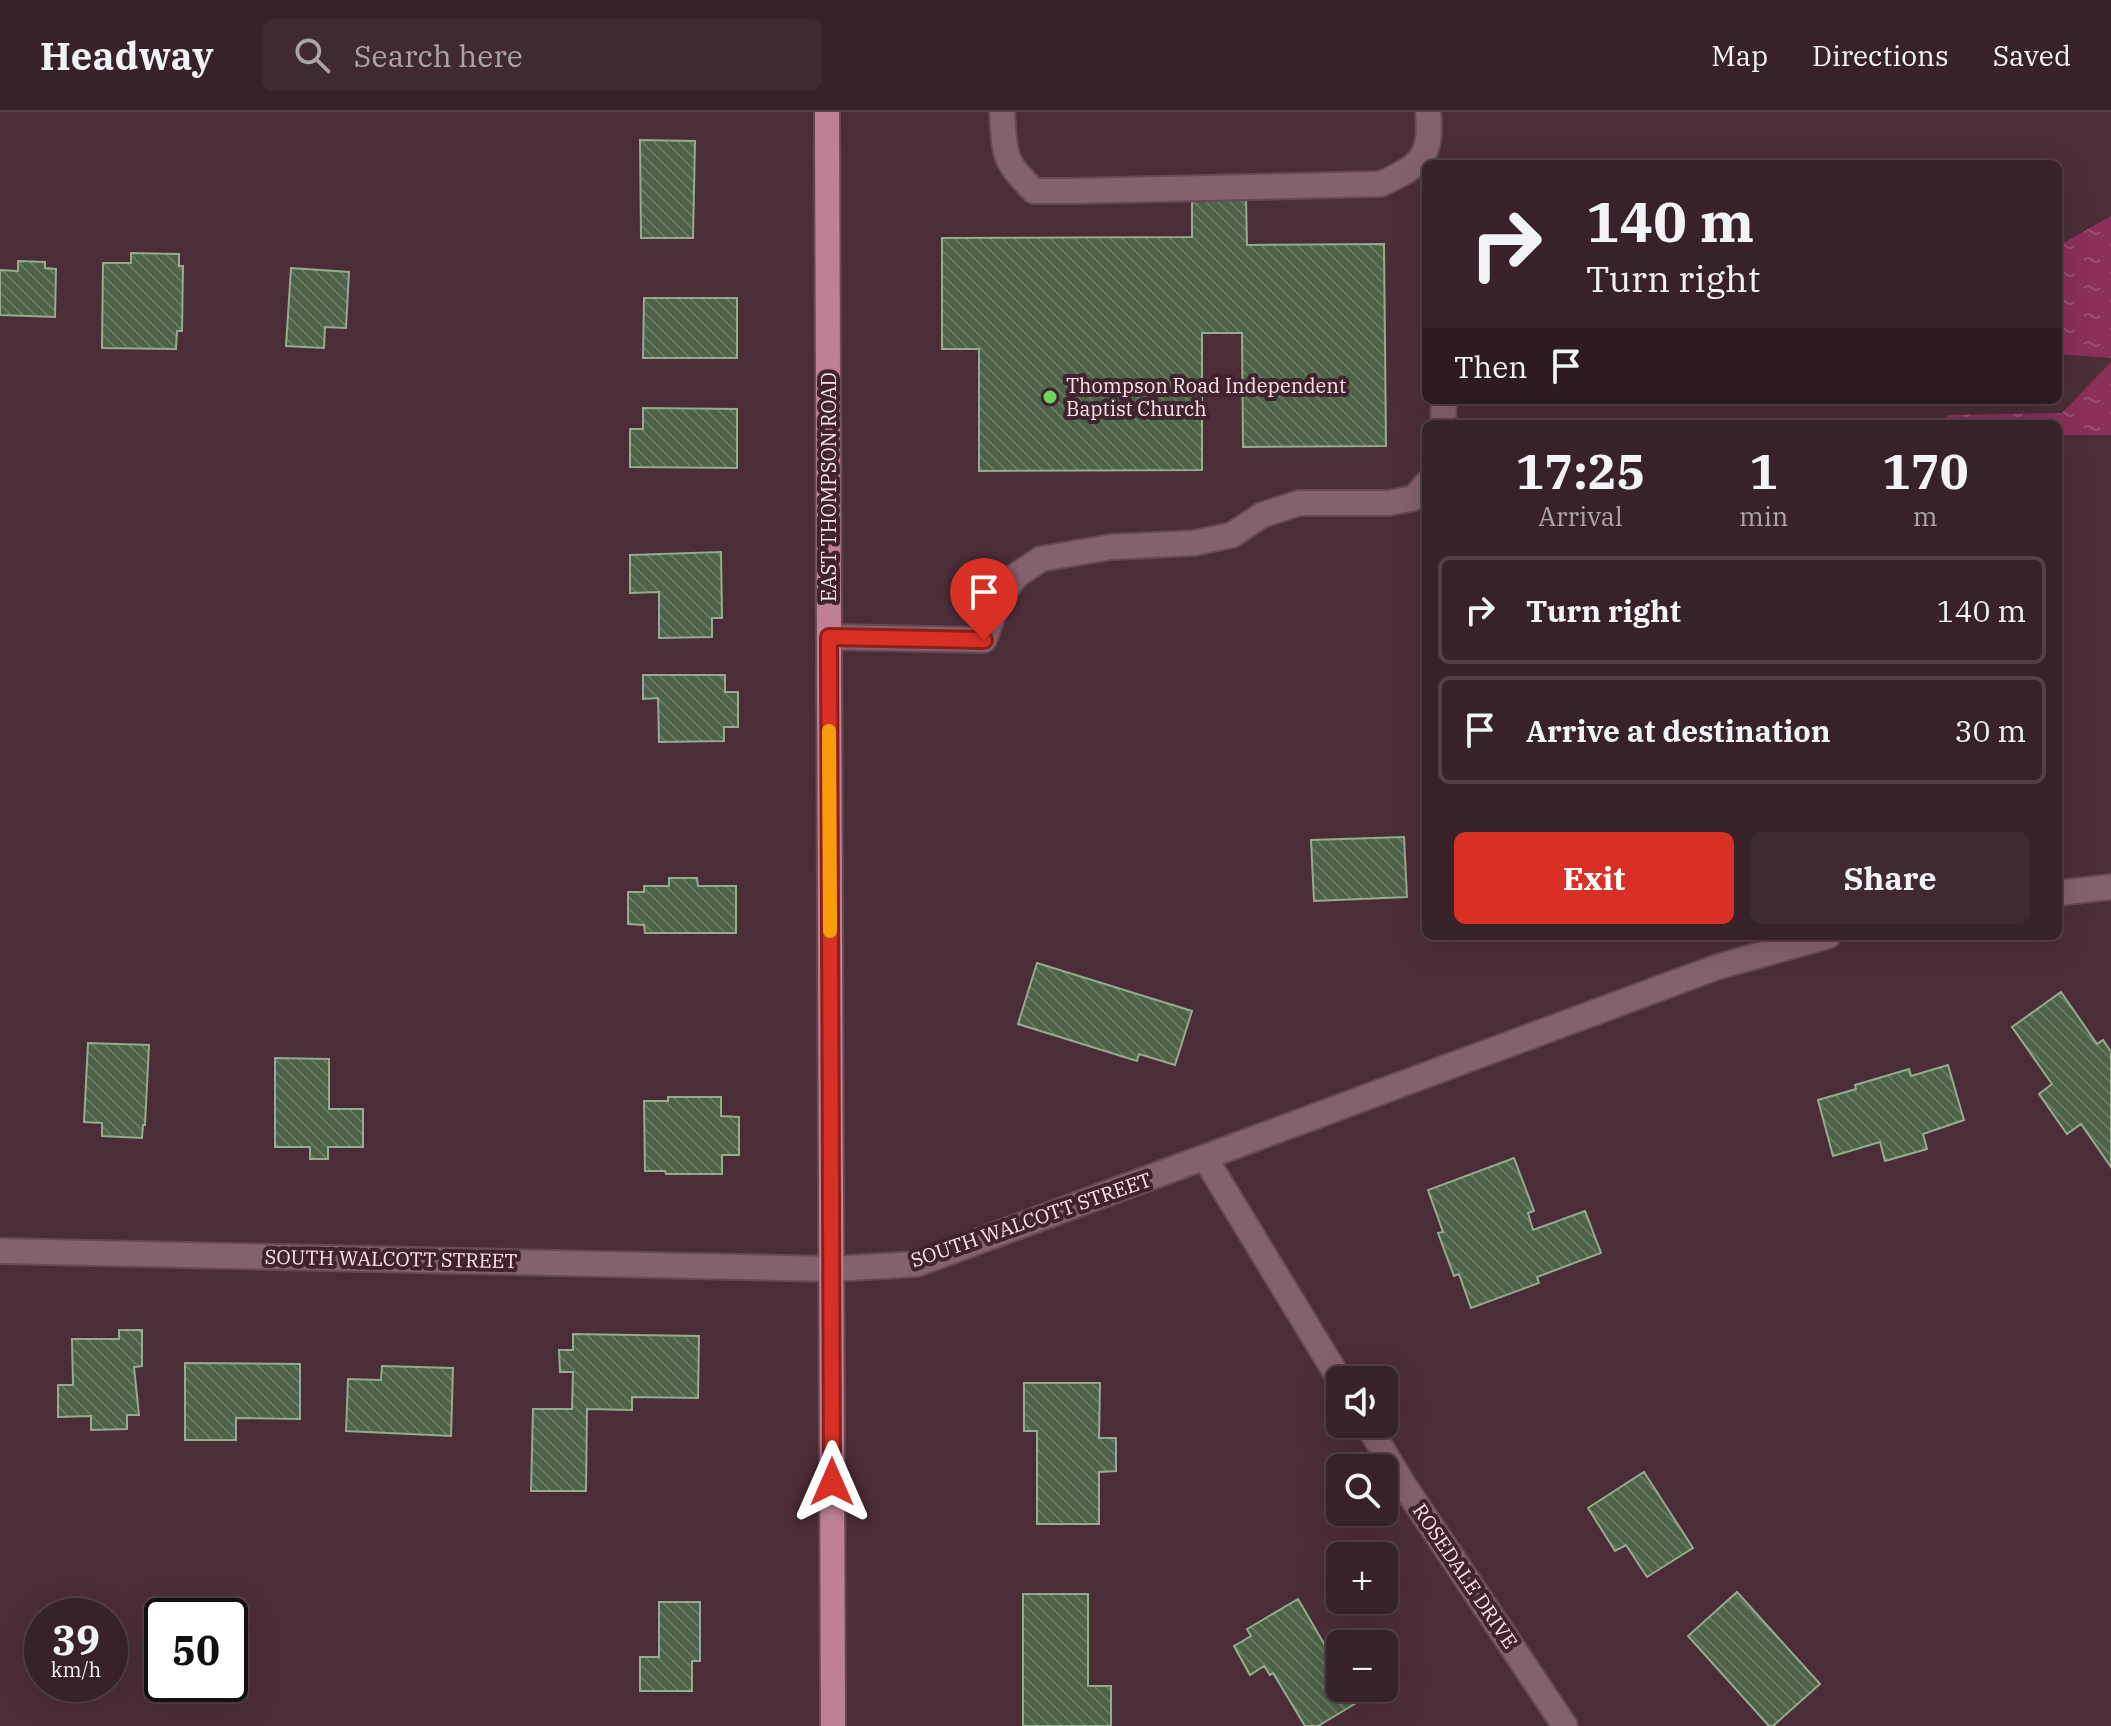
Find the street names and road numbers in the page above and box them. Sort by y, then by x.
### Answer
street label: EAST THOMPSON ROAD [815,372,842,602]
street label: SOUTH WALCOTT STREET [907,1166,1155,1273]
street label: SOUTH WALCOTT STREET [264,1243,518,1274]
street label: ROSEDALE DRIVE [1407,1498,1524,1653]

